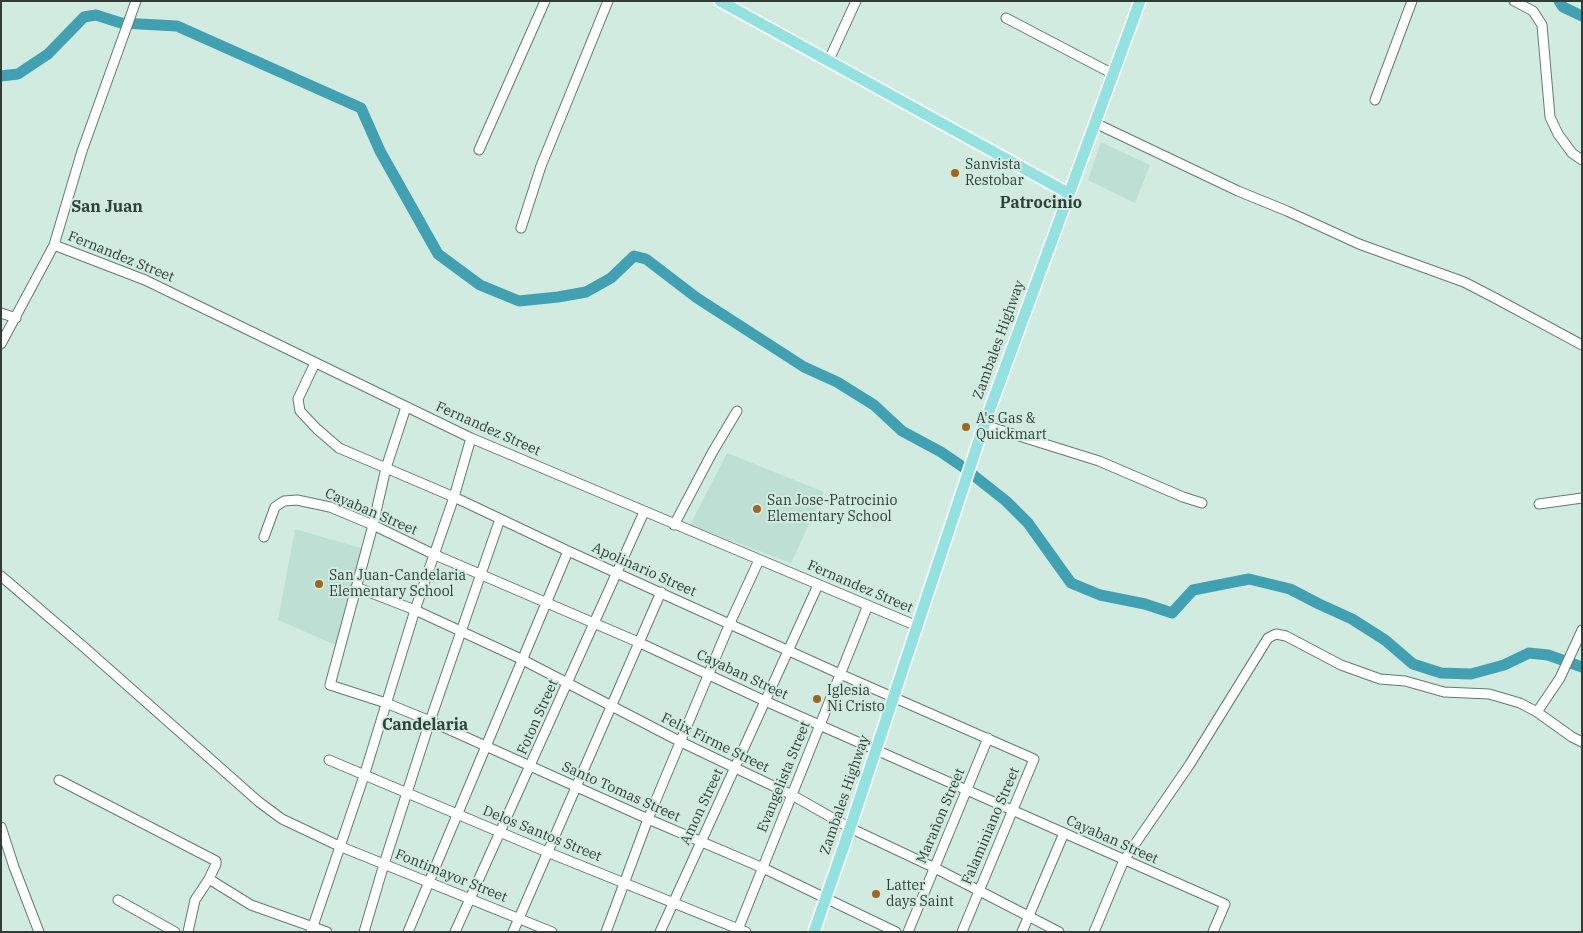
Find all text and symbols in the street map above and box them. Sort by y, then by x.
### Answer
place label: Sanvista Restobar [965,157,1024,190]
marker: Sanvista Restobar [949,167,961,179]
district label: Patrocinio [1000,193,1082,213]
district label: San Juan [71,197,143,217]
street label: Fernandez Street [65,228,177,286]
street label: Zambales Highway [970,278,1028,402]
street label: Fernandez Street [433,398,543,460]
place label: A's Gas & Quickmart [976,411,1047,444]
marker: A's Gas & Quickmart [960,421,972,433]
street label: Cayaban Street [322,485,420,539]
place label: San Jose-Patrocinio Elementary School [767,493,897,526]
marker: San Jose-Patrocinio Elementary School [751,503,763,515]
street label: Apolinario Street [589,539,699,601]
street label: Fernandez Street [805,557,915,617]
place label: San Juan-Candelaria Elementary School [329,568,466,600]
marker: San Juan-Candelaria Elementary School [313,578,325,590]
street label: Cayaban Street [694,646,790,704]
street label: Foton Street [514,677,562,757]
place label: Iglesia Ni Cristo [827,683,885,716]
marker: Iglesia Ni Cristo [811,693,823,705]
street label: Felix Firme Street [658,710,772,776]
district label: Candelaria [382,715,468,735]
street label: Evangelista Street [754,719,814,835]
street label: Zambales Highway [817,733,873,857]
street label: Santo Tomas Street [559,758,683,826]
street label: Falaminiano Street [959,765,1023,887]
street label: Amon Street [677,766,727,848]
street label: Marañon Street [913,766,969,866]
street label: Delos Santos Street [480,802,604,866]
street label: Cayaban Street [1063,812,1161,868]
street label: Fontimayor Street [393,846,509,906]
place label: Latter days Saint [886,878,954,910]
marker: Latter days Saint [870,888,882,900]

